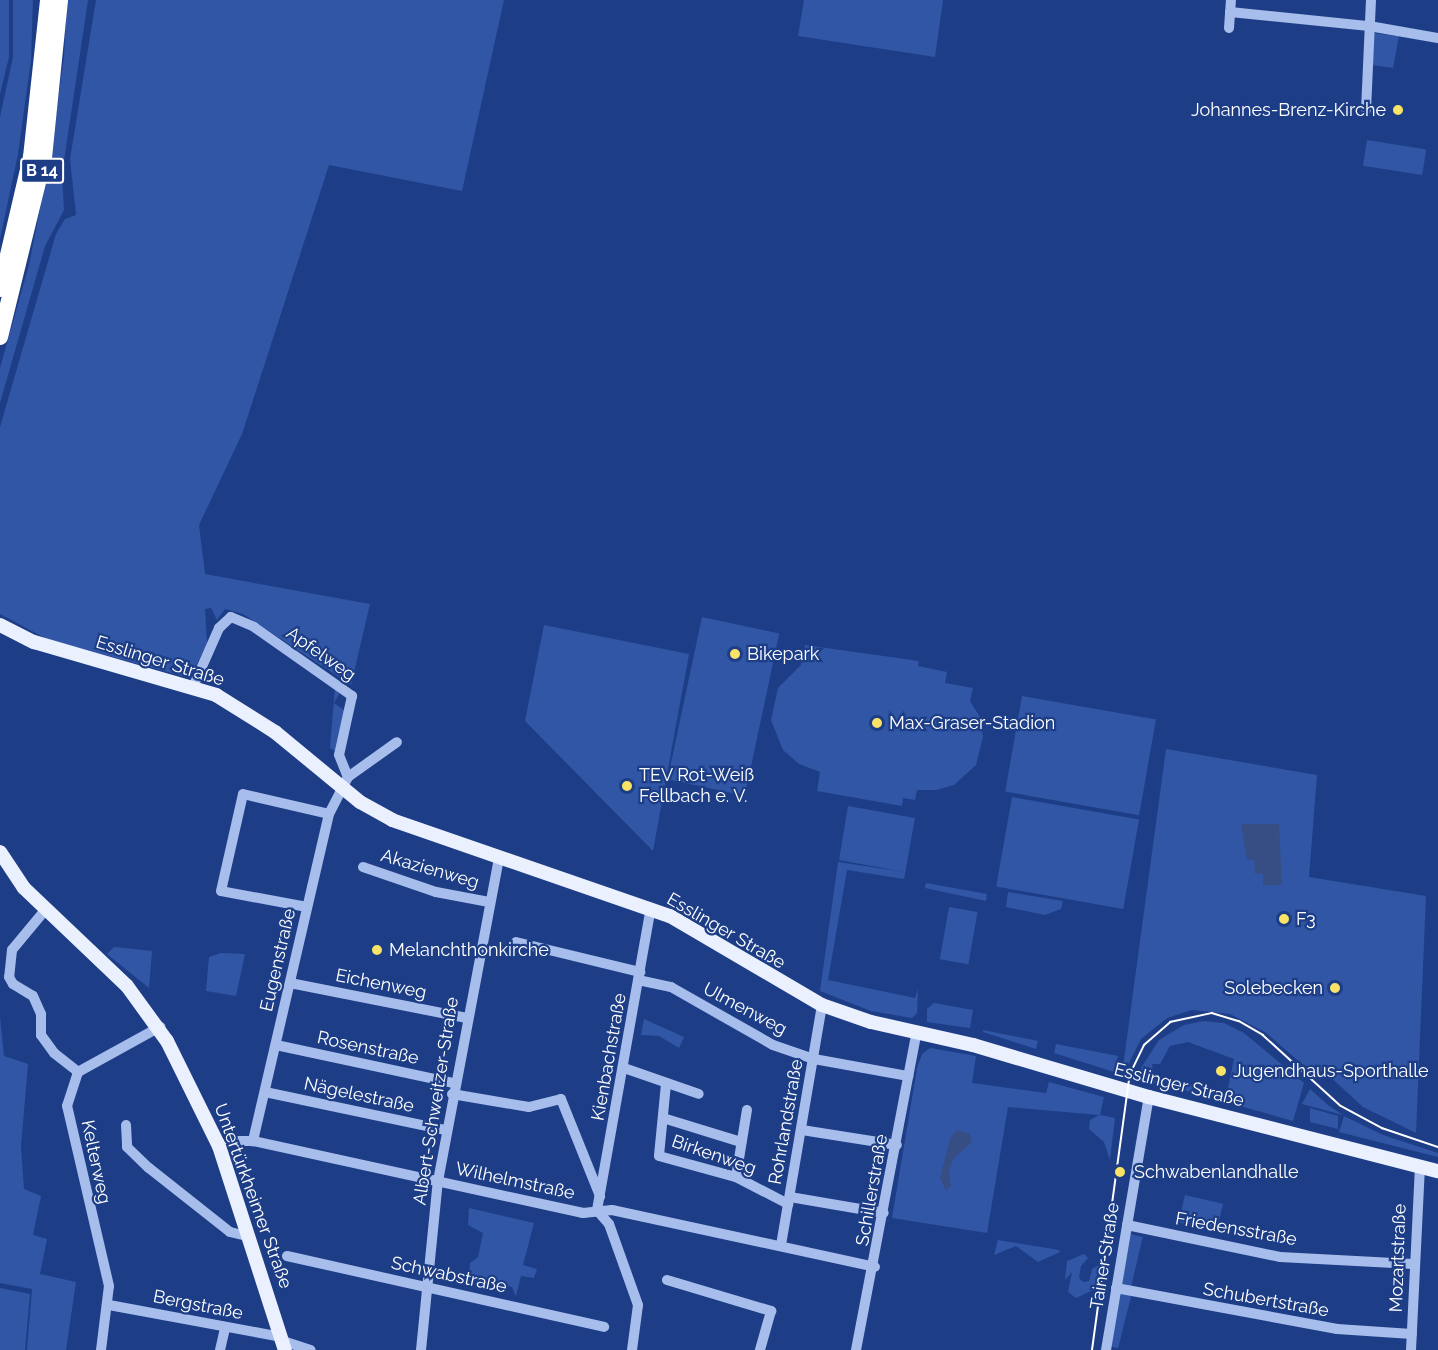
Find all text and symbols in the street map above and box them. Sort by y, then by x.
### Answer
place label: Johannes-Brenz-Kirche [1191,99,1386,121]
marker: Johannes-Brenz-Kirche [1391,103,1405,117]
road number: B 14 [20,158,64,184]
street label: Apfelweg [282,622,360,686]
street label: Esslinger Straße [93,631,227,691]
place label: Bikepark [747,643,819,665]
marker: Bikepark [728,647,742,661]
place label: Max-Graser-Stadion [889,712,1055,734]
marker: Max-Graser-Stadion [870,716,884,730]
place label: TEV Rot-Weiß Fellbach e. V. [639,765,755,808]
marker: TEV Rot-Weiß Fellbach e. V. [620,779,634,793]
street label: Akazienweg [378,845,482,893]
street label: Esslinger Straße [663,888,789,974]
street label: Eugenstraße [256,906,300,1014]
place label: F3 [1296,908,1316,930]
marker: F3 [1277,912,1291,926]
place label: Melanchthonkirche [389,939,549,961]
marker: Melanchthonkirche [370,943,384,957]
street label: Eichenweg [334,965,428,1003]
place label: Solebecken [1224,977,1323,999]
street label: Ulmenweg [699,978,791,1040]
marker: Solebecken [1328,981,1342,995]
street label: Kienbachstraße [587,992,631,1122]
street label: Albert-Schweitzer-Straße [409,995,463,1207]
street label: Rosenstraße [315,1027,421,1069]
street label: Rohrlandstraße [764,1058,808,1186]
street label: Esslinger Straße [1112,1058,1246,1112]
place label: Jugendhaus-Sporthalle [1233,1060,1429,1082]
marker: Jugendhaus-Sporthalle [1214,1064,1228,1078]
street label: Nägelestraße [302,1073,416,1117]
street label: Untertürkheimer Straße [209,1100,297,1292]
street label: Kelterweg [77,1118,115,1206]
street label: Birkenweg [669,1130,759,1180]
street label: Schillerstraße [852,1132,892,1248]
street label: Wilhelmstraße [453,1158,577,1204]
place label: Schwabenlandhalle [1134,1161,1299,1183]
marker: Schwabenlandhalle [1111,1163,1129,1181]
street label: Tainer Straße [1086,1201,1124,1311]
street label: Mozartstraße [1385,1203,1411,1313]
street label: Friedensstraße [1174,1208,1298,1250]
street label: Schwabstraße [389,1252,509,1298]
street label: Schubertstraße [1201,1278,1331,1322]
street label: Bergstraße [151,1286,245,1324]

